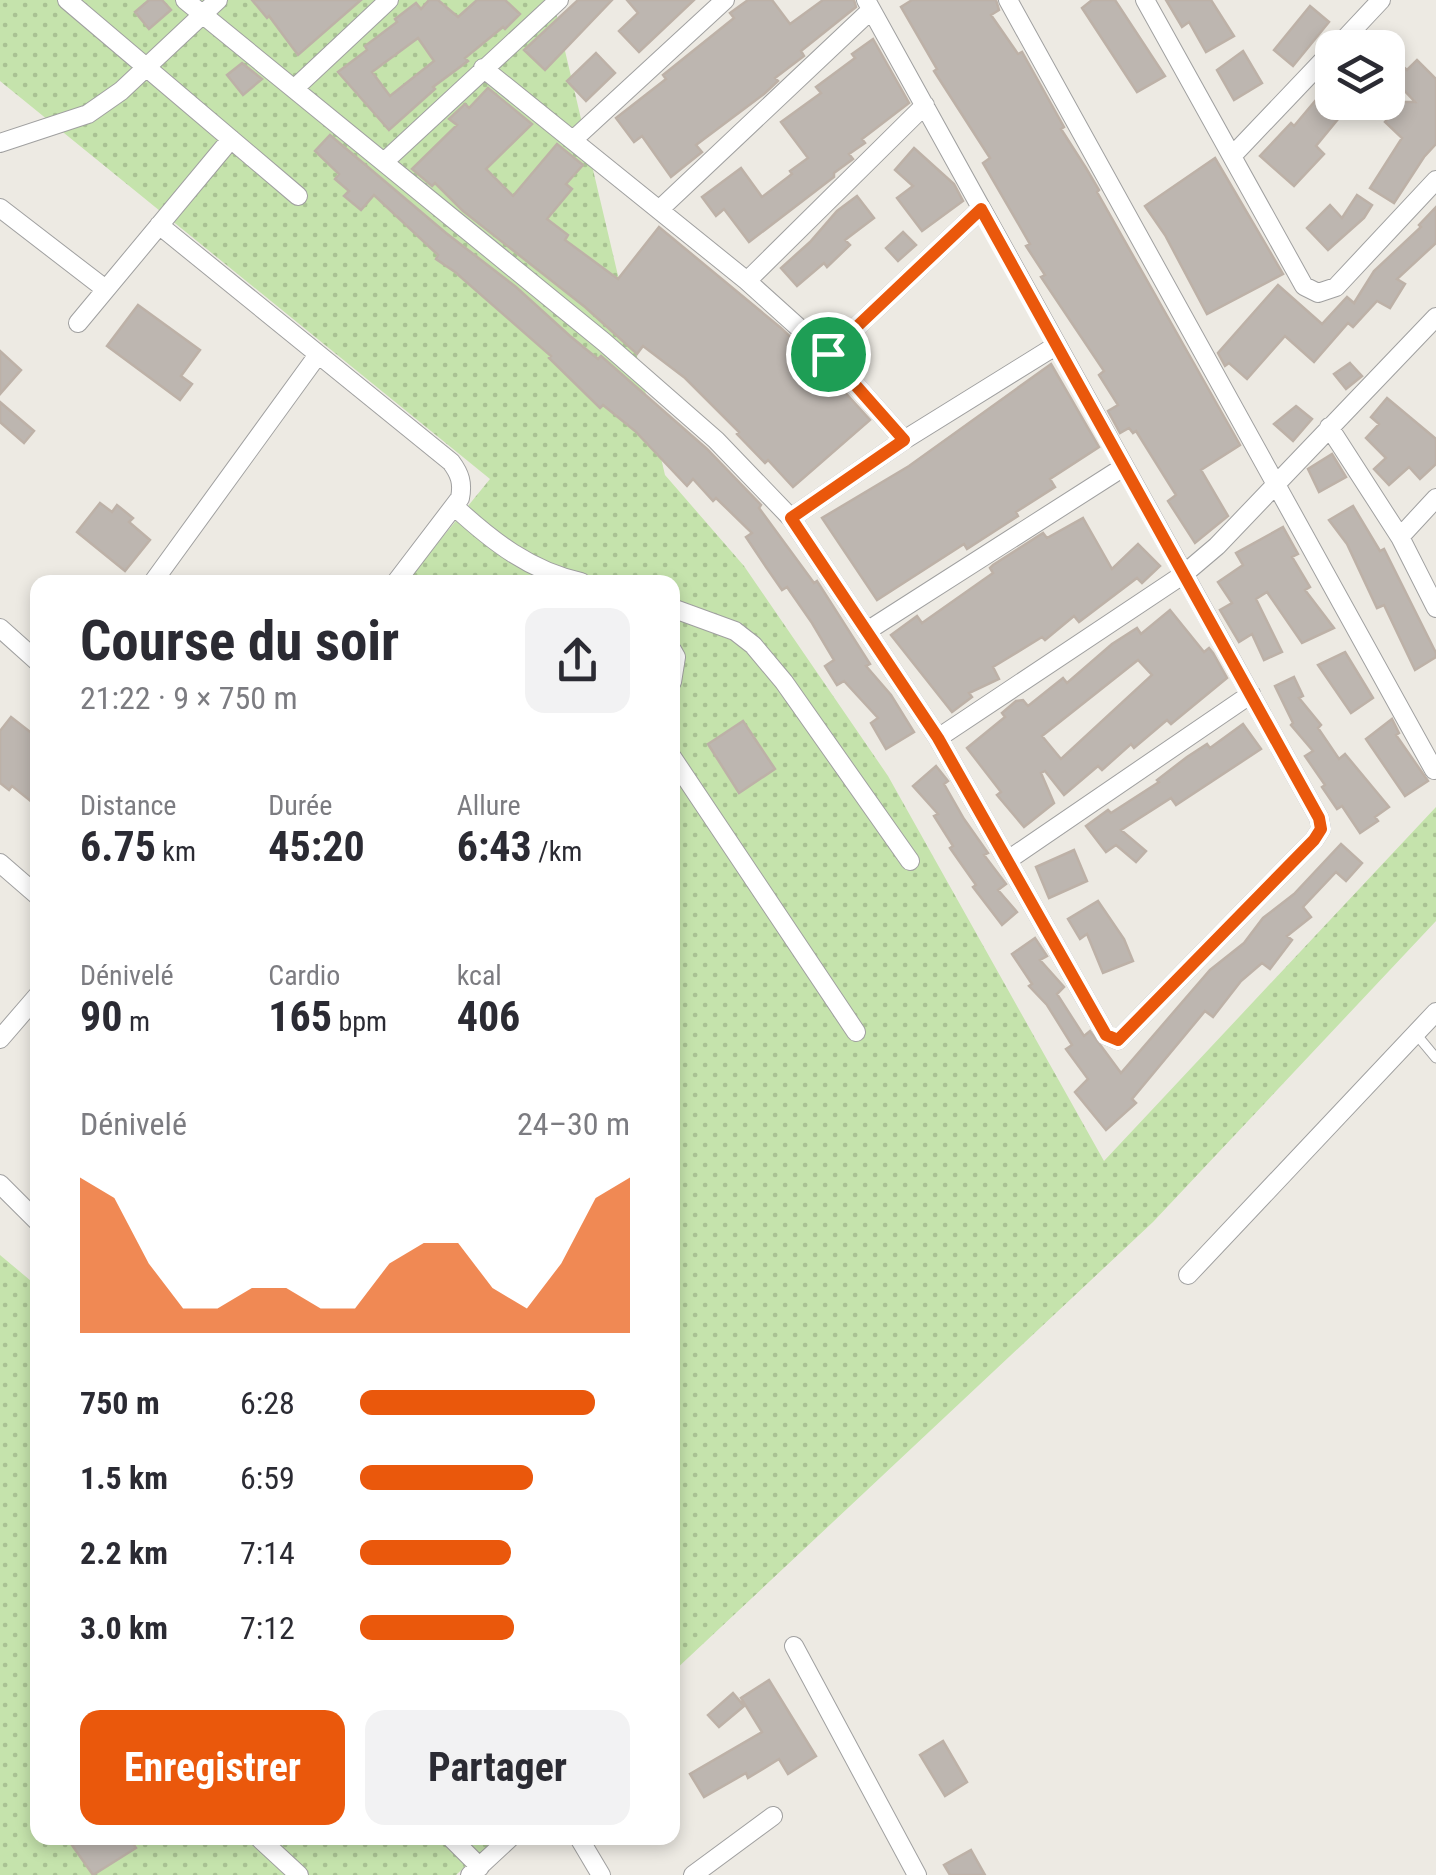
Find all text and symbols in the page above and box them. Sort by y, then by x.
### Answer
map controls [1315,30,1405,120]
button: layers [1315,30,1405,120]
pin [786,312,871,397]
icon: arrive [801,327,856,382]
button: share [525,608,630,713]
text: Course du soir [80,609,399,673]
text: 21:22 · 9 × 750 m [80,679,298,717]
text: Distance [80,789,177,822]
text: Durée [268,789,332,822]
text: Allure [457,789,521,822]
text: 6.75 [80,822,156,871]
text: 45:20 [268,822,365,871]
text: 6:43 [457,822,532,871]
text: km [156,835,196,868]
text: /km [532,835,582,868]
text: Dénivelé [80,959,174,992]
text: Cardio [268,959,340,992]
text: kcal [457,959,502,992]
text: 90 [80,992,122,1041]
text: 165 [268,992,332,1041]
text: 406 [457,992,520,1041]
text: m [122,1005,150,1038]
text: bpm [332,1005,387,1038]
text: Dénivelé [80,1105,187,1143]
text: 24–30 m [517,1105,630,1143]
text: 750 m [80,1384,160,1422]
text: 6:28 [240,1384,295,1422]
text: 1.5 km [80,1459,168,1497]
text: 6:59 [240,1459,295,1497]
text: 2.2 km [80,1534,168,1572]
text: 7:14 [240,1534,295,1572]
text: 3.0 km [80,1609,168,1647]
text: 7:12 [240,1609,295,1647]
button: Enregistrer [80,1710,345,1825]
button: Partager [365,1710,630,1825]

